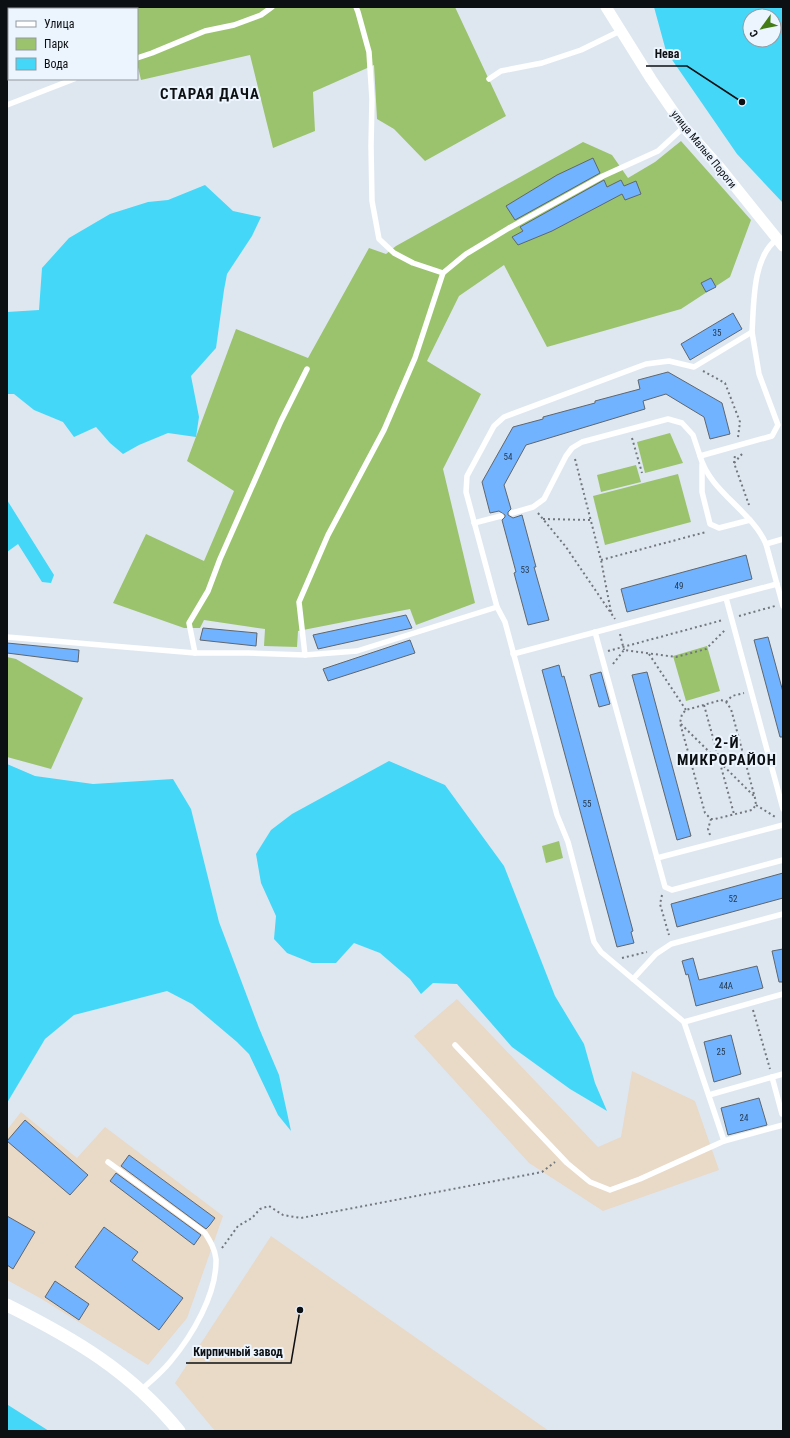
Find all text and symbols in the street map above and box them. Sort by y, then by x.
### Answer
legend [8,8,138,80]
north arrow [742,8,782,48]
text: Улица [44,17,75,31]
text: С [747,27,761,39]
text: Парк [44,37,69,51]
callout: Нева [646,42,687,66]
text: Нева [655,47,680,61]
text: Вода [44,57,69,71]
district label: СТАРАЯ ДАЧА [160,85,260,103]
street label: улица Малые Пороги [668,108,739,191]
house number: 35 [713,328,722,338]
house number: 54 [504,452,513,462]
house number: 53 [521,565,529,575]
house number: 49 [675,581,683,591]
district label: 2-Й МИКРОРАЙОН [677,734,777,769]
house number: 55 [583,799,592,809]
house number: 52 [729,894,738,904]
house number: 44А [719,981,733,991]
house number: 25 [717,1047,726,1057]
house number: 24 [740,1113,749,1123]
callout: Кирпичный завод [186,1339,291,1363]
text: Кирпичный завод [193,1345,283,1359]

